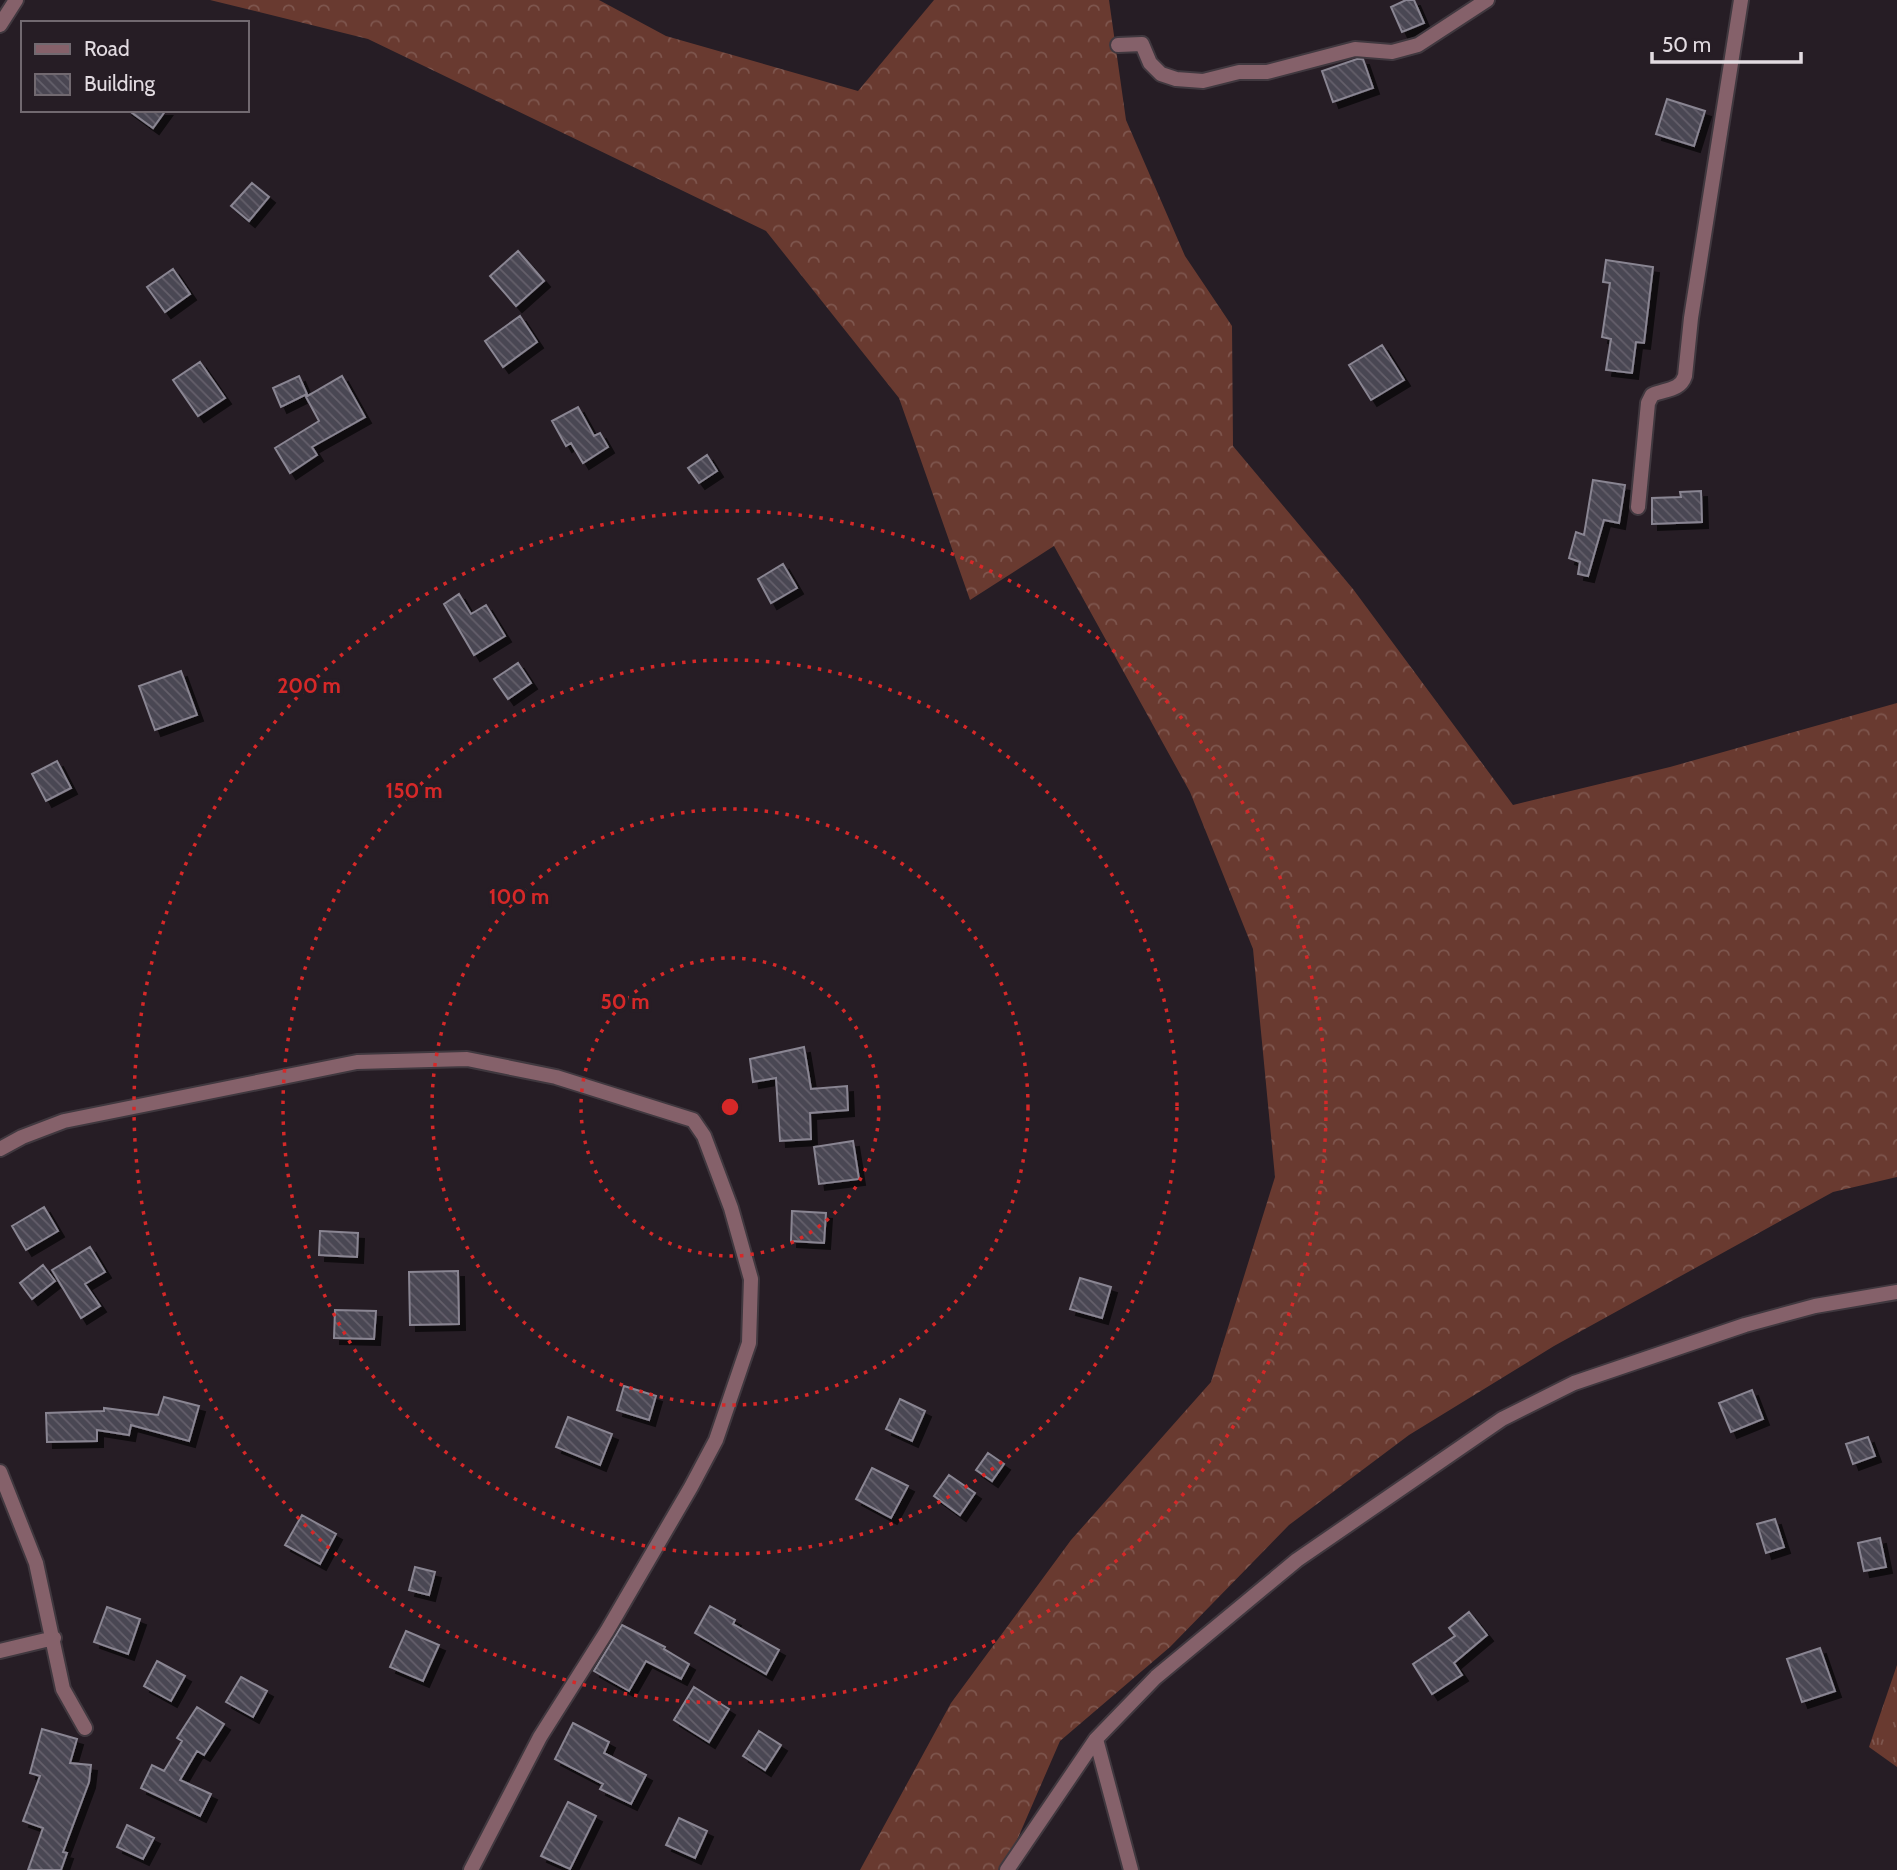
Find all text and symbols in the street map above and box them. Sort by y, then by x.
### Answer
legend [21,21,248,112]
scale bar [1652,21,1801,65]
text: 50 m [1662,32,1711,57]
text: Road [84,36,130,61]
text: Building [84,71,156,96]
text: 200 m [277,673,341,698]
text: 150 m [386,778,442,803]
text: 100 m [489,884,549,909]
text: 50 m [600,989,650,1014]
centre of rings [718,1095,742,1119]

